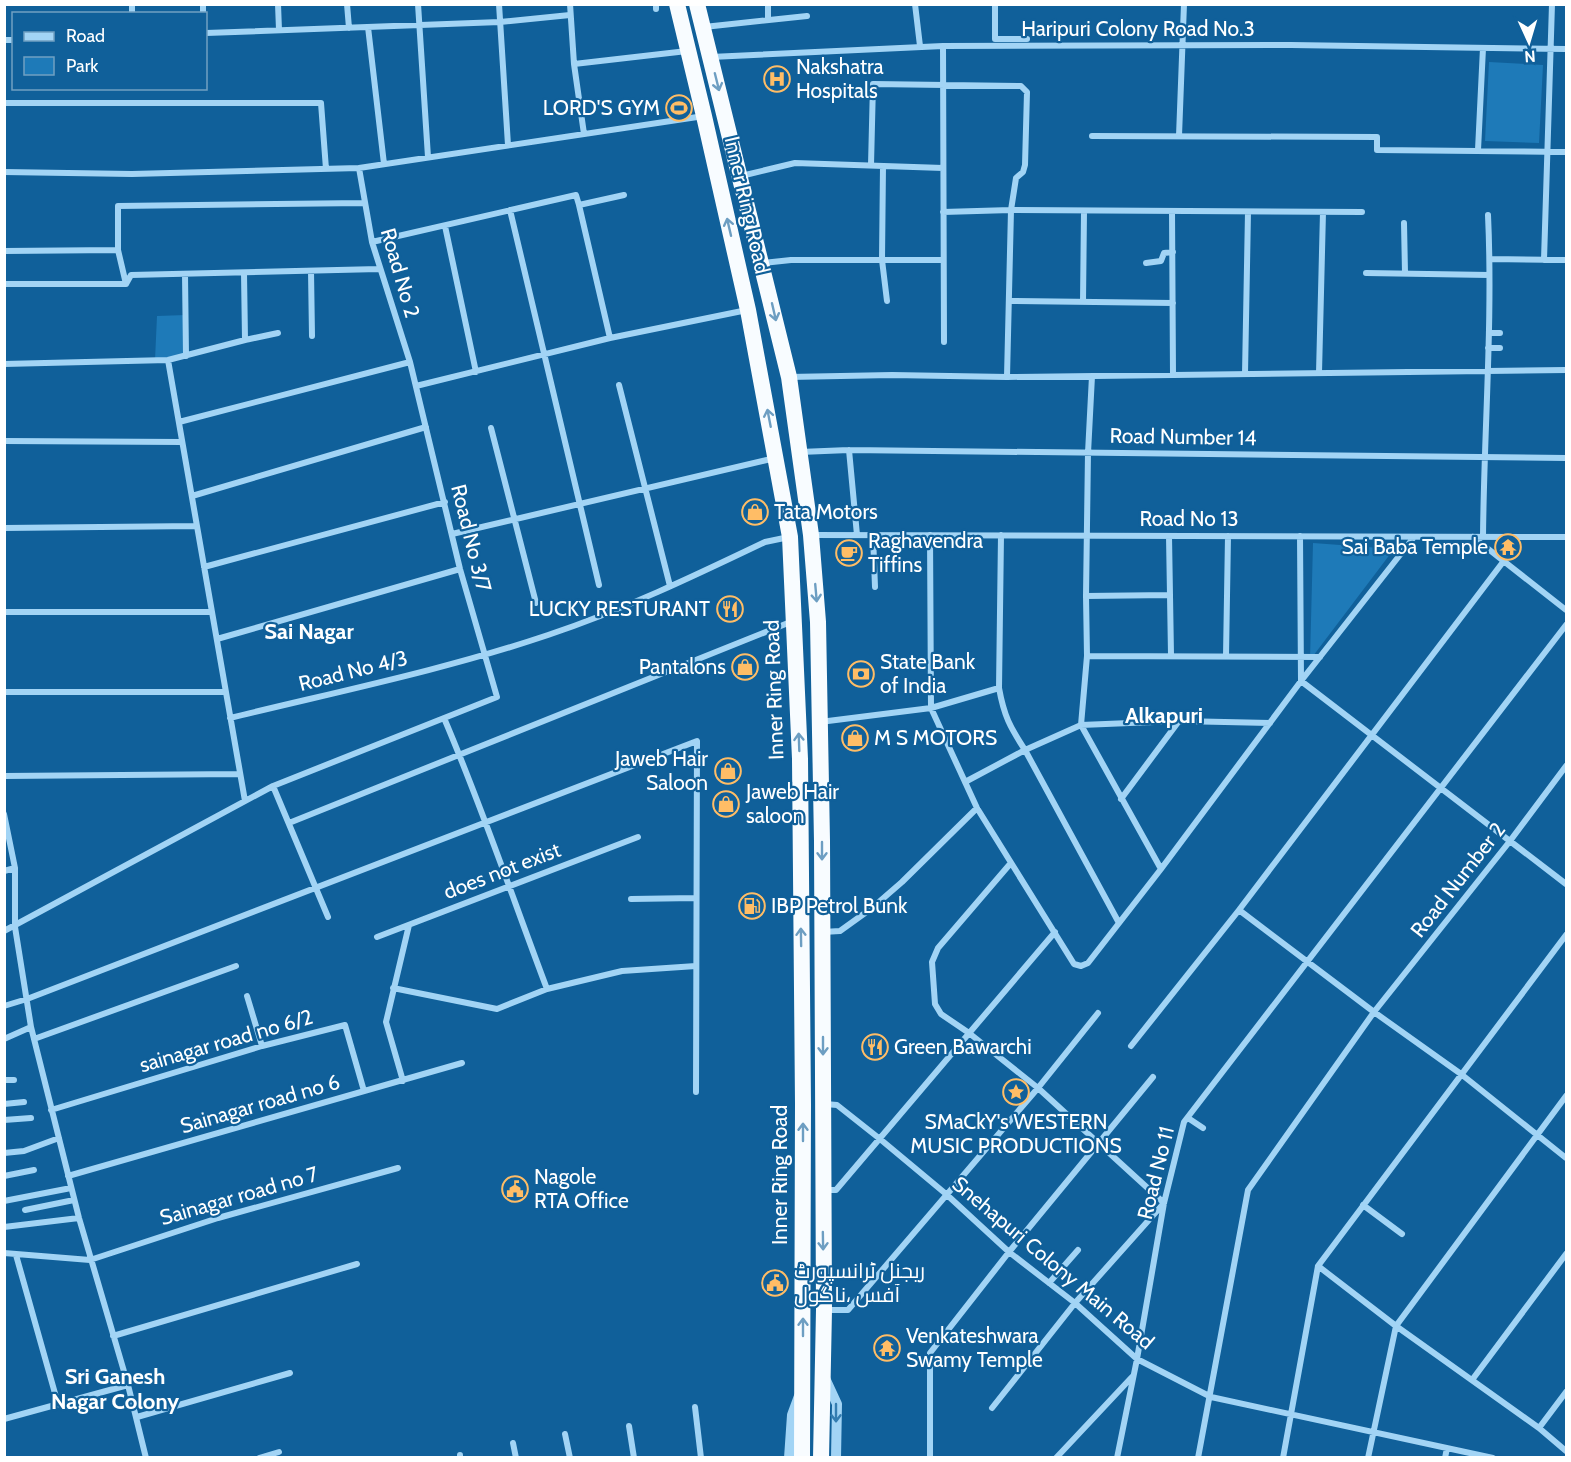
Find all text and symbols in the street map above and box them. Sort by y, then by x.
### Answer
legend [12,12,207,90]
north arrow [1499,12,1559,72]
street label: Haripuri Colony Road No.3 [1021,16,1255,41]
text: Road [66,25,105,47]
text: N [1524,47,1536,66]
place label: Nakshatra Hospitals [796,54,884,103]
text: Park [66,55,99,77]
hospital icon: Nakshatra Hospitals [762,64,792,94]
one-way arrow [711,72,723,91]
sports icon: LORD'S GYM [664,93,694,123]
place label: LORD'S GYM [543,95,660,120]
street label: Inner Ring Road [720,134,775,276]
one-way arrow [723,218,734,237]
street label: Road No 2 [376,225,425,321]
one-way arrow [768,302,780,321]
one-way arrow [763,408,774,428]
street label: Road Number 14 [1109,423,1257,450]
street label: Road No 3/7 [446,482,497,595]
shop icon: Tata Motors [740,497,770,527]
place label: Tata Motors [774,499,878,524]
street label: Road No 13 [1139,506,1239,531]
place label: Raghavendra Tiffins [868,528,983,577]
temple icon: Sai Baba Temple [1493,532,1523,562]
place label: Sai Baba Temple [1341,534,1488,559]
cafe icon: Raghavendra Tiffins [834,538,864,568]
one-way arrow [811,583,822,603]
restaurant icon: LUCKY RESTURANT [715,594,745,624]
place label: LUCKY RESTURANT [529,596,710,621]
district label: Sai Nagar [264,618,354,645]
street label: Inner Ring Road [759,620,788,761]
street label: Road No 4/3 [296,645,410,696]
place label: State Bank of India [880,649,976,698]
shop icon: Pantalons [730,652,760,682]
place label: Pantalons [639,654,726,679]
bank icon: State Bank of India [846,659,876,689]
district label: Alkapuri [1125,702,1203,729]
shop icon: M S MOTORS [840,723,870,753]
place label: M S MOTORS [874,725,997,750]
one-way arrow [793,733,804,753]
place label: Jaweb Hair Saloon [614,746,708,795]
shop icon: Jaweb Hair Saloon [713,756,743,786]
place label: Jaweb Hair saloon [745,779,839,828]
shop icon: Jaweb Hair saloon [711,789,741,819]
street label: Road Number 2 [1405,817,1510,942]
street label: does not exist [440,837,564,904]
one-way arrow [816,840,828,860]
fuel station icon: IBP Petrol Bunk [737,891,767,921]
place label: IBP Petrol Bunk [771,893,908,918]
one-way arrow [795,928,807,948]
street label: sainagar road no 6/2 [136,1004,315,1077]
restaurant icon: Green Bawarchi [860,1032,890,1062]
place label: Green Bawarchi [894,1034,1032,1059]
one-way arrow [817,1035,829,1055]
street label: Sainagar road no 6 [177,1069,343,1138]
place icon: SMaCkY's WESTERN MUSIC PRODUCTIONS [1001,1077,1031,1107]
street label: Inner Ring Road [767,1105,792,1245]
place label: SMaCkY's WESTERN MUSIC PRODUCTIONS [910,1109,1122,1158]
one-way arrow [797,1122,809,1142]
street label: Road No 11 [1132,1124,1179,1222]
street label: Sainagar road no 7 [157,1161,321,1230]
place label: Nagole RTA Office [534,1164,629,1213]
street label: Snehapuri Colony Main Road [947,1171,1159,1354]
public building icon: Nagole RTA Office [500,1174,530,1204]
one-way arrow [817,1230,829,1250]
place label: ریجنل ٹرانسپورٹ آفس ،ناگول [794,1258,925,1308]
public building icon: ریجنل ٹرانسپورٹ آفس ،ناگول [760,1268,790,1298]
one-way arrow [797,1317,809,1337]
place label: Venkateshwara Swamy Temple [906,1323,1043,1372]
temple icon: Venkateshwara Swamy Temple [872,1333,902,1363]
district label: Sri Ganesh Nagar Colony [51,1363,179,1415]
one-way arrow [830,1403,842,1423]

